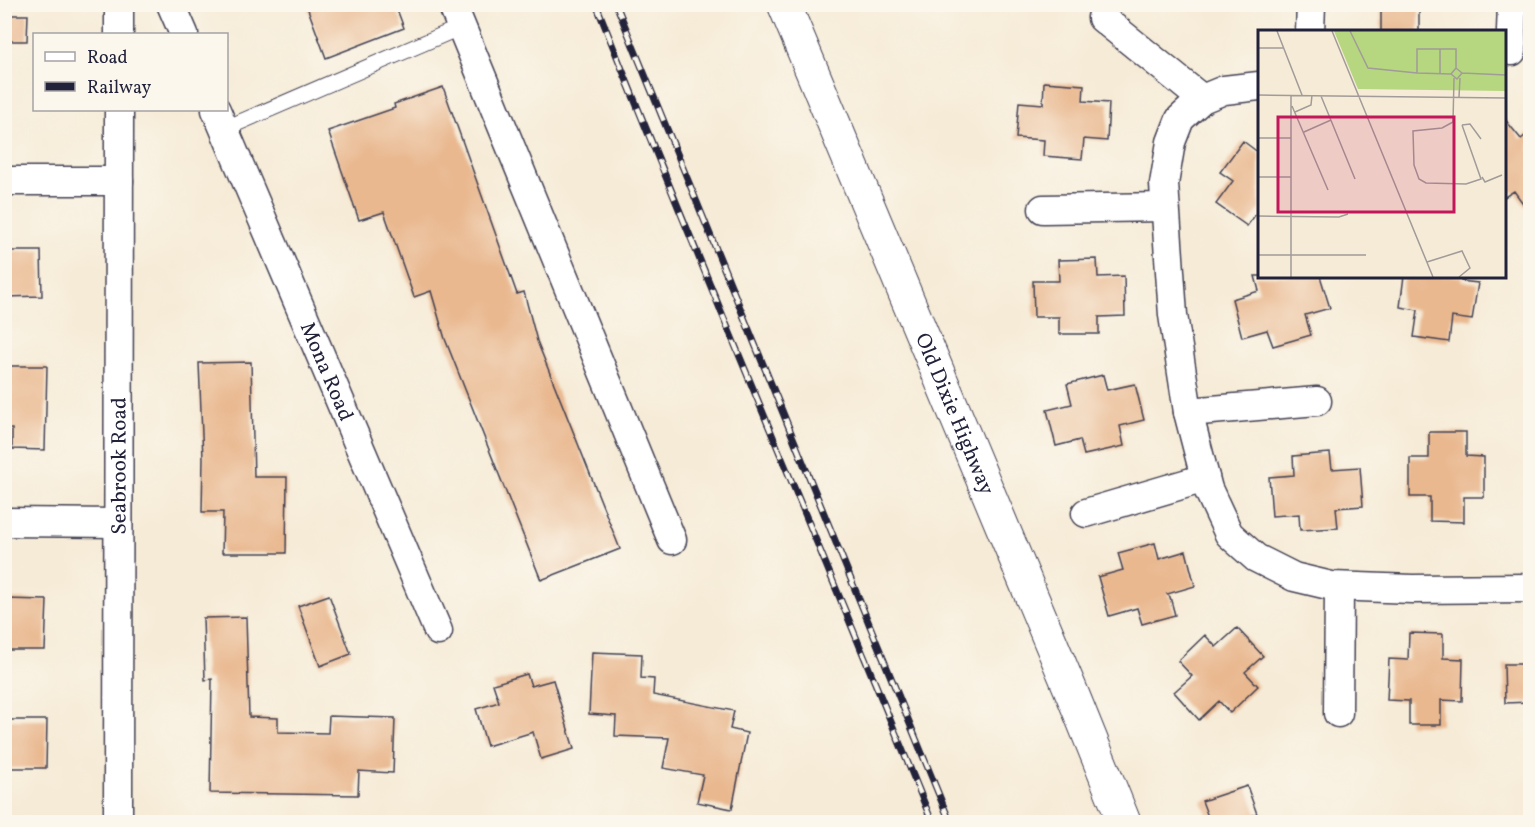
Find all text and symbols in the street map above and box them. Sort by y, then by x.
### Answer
inset map [1258,30,1505,278]
legend [33,33,228,111]
text: Road [87,46,128,71]
text: Railway [87,76,151,101]
street label: Mona Road [292,318,360,426]
street label: Old Dixie Highway [907,329,1001,500]
street label: Seabrook Road [105,397,135,535]

